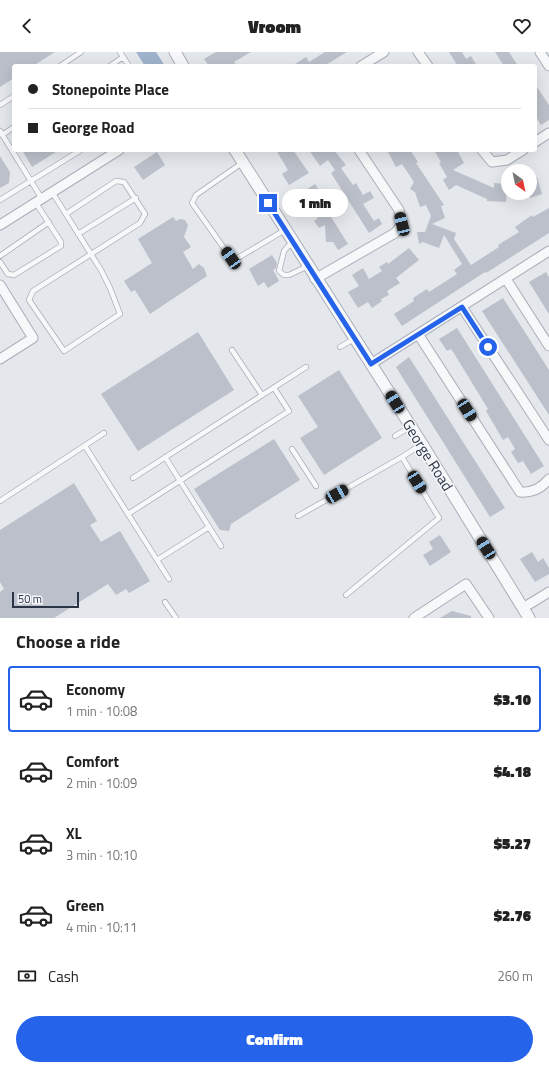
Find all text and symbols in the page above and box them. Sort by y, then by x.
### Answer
text: Vroom [248,13,301,40]
icon: back [16,15,38,37]
icon: heart [511,15,533,37]
text: Stonepointe Place [52,78,169,101]
text: George Road [52,116,134,139]
north arrow [501,164,537,200]
map controls [501,164,537,200]
callout: 1 min [282,189,348,217]
text: 1 min [299,193,331,213]
route end [259,194,277,212]
car [393,211,411,237]
car [219,245,243,271]
route start [479,338,497,356]
car [384,389,406,415]
car [455,397,479,423]
street label: George Road [397,415,459,495]
car [406,469,428,495]
car [324,483,350,505]
car [475,535,497,561]
scale bar [12,590,79,609]
text: 50 m [18,591,42,607]
text: Choose a ride [16,628,120,655]
text: Economy [66,678,125,701]
icon: car [18,681,54,717]
text: $3.10 [494,688,531,711]
text: 1 min · 10:08 [66,701,137,721]
text: Comfort [66,750,119,773]
icon: car [18,753,54,789]
text: $4.18 [494,760,531,783]
text: 2 min · 10:09 [66,773,137,793]
text: XL [66,822,82,845]
icon: car [18,825,54,861]
text: $5.27 [494,832,531,855]
text: 3 min · 10:10 [66,845,137,865]
text: Green [66,894,104,917]
icon: car [18,897,54,933]
text: $2.76 [494,904,531,927]
text: 4 min · 10:11 [66,917,137,937]
icon: cash [16,965,38,987]
text: Cash [48,965,79,988]
text: 260 m [497,966,533,986]
button: Confirm [16,1016,533,1062]

